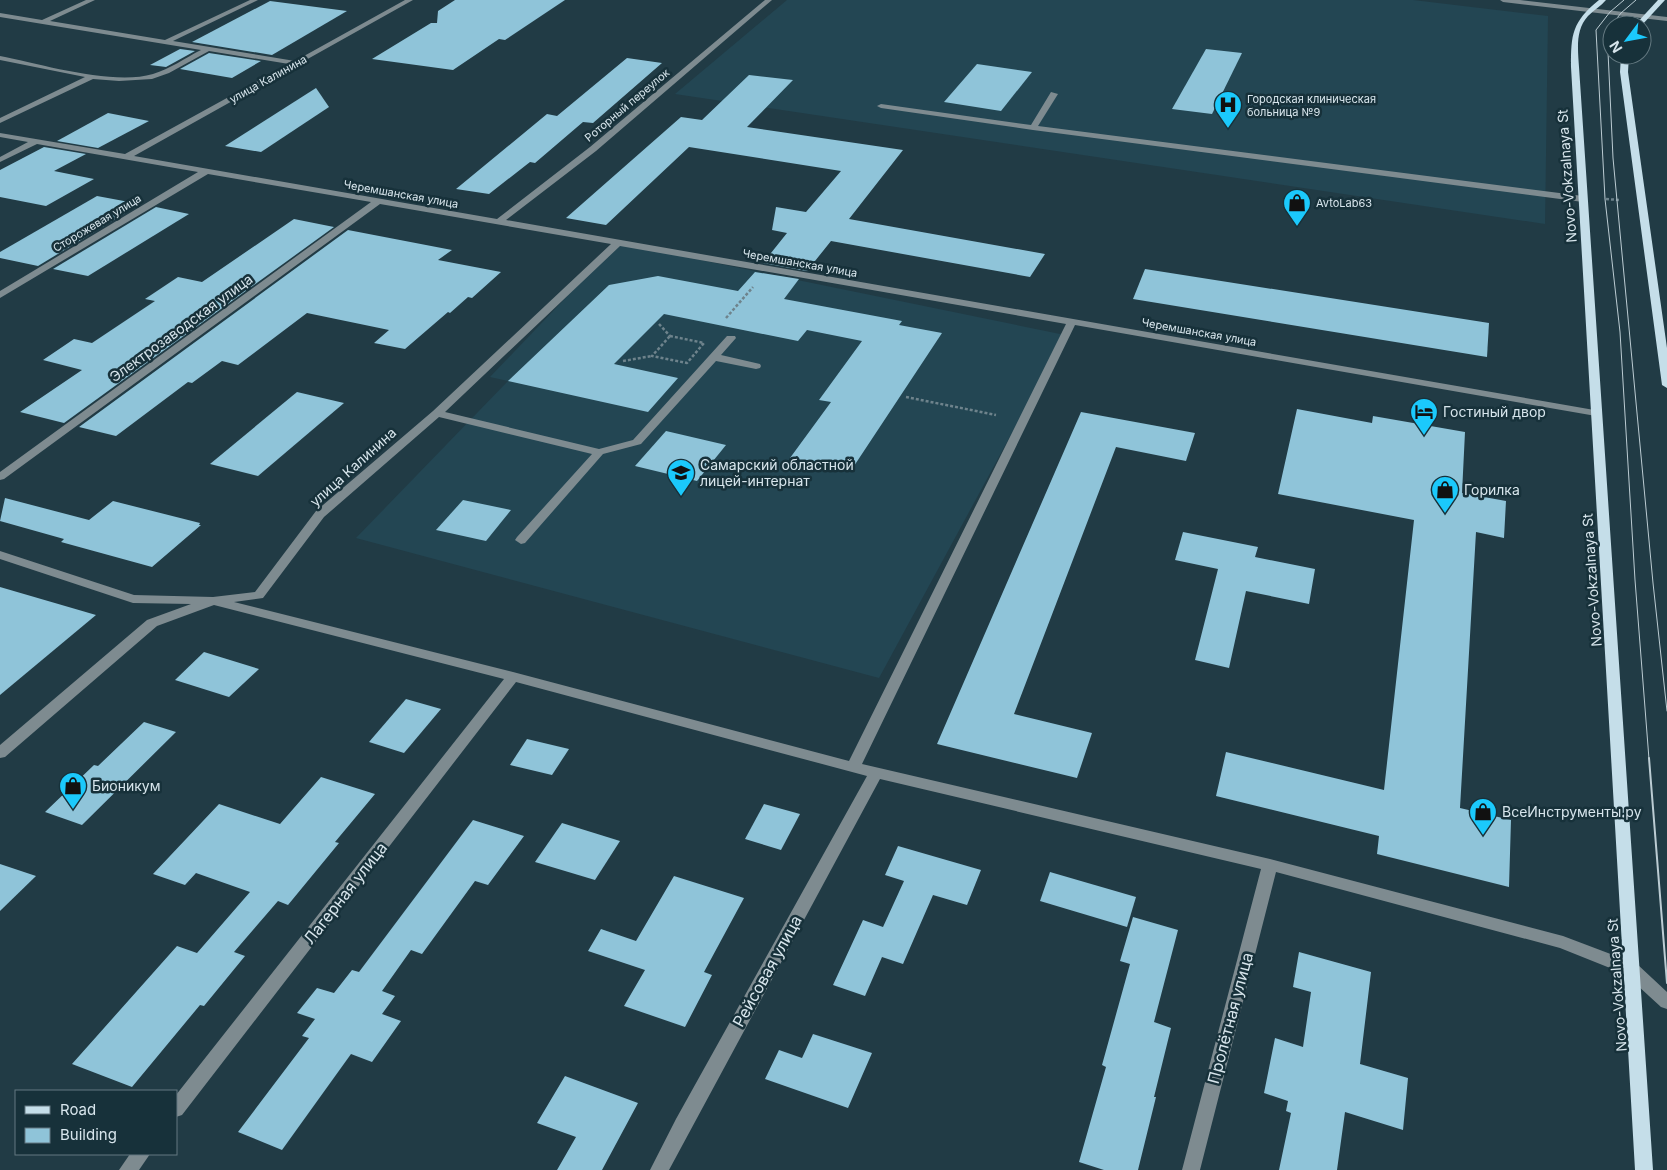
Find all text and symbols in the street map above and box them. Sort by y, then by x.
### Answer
north arrow [1602,15,1652,65]
text: N [1606,38,1626,56]
street label: улица Калинина [227,52,309,106]
street label: Роторный переулок [582,65,672,145]
hospital icon: Городская клиническая больница №9 [1213,90,1243,129]
place label: Городская клиническая больница №9 [1247,92,1376,119]
street label: Novo-Vokzalnaya St [1553,108,1580,243]
street label: Черемшанская улица [342,177,460,211]
shop icon: AvtoLab63 [1282,188,1312,227]
street label: Сторожевая улица [50,191,144,255]
place label: AvtoLab63 [1316,196,1372,210]
street label: Черемшанская улица [741,246,859,280]
street label: Электрозаводская улица [106,270,255,385]
street label: Черемшанская улица [1140,315,1258,349]
hotel icon: Гостиный двор [1409,397,1439,436]
place label: Гостиный двор [1443,403,1546,420]
street label: улица Калинина [306,423,399,510]
place label: Самарский областной лицей-интернат [700,456,854,489]
school or university icon: Самарский областной лицей-интернат [666,458,696,497]
shop icon: Горилка [1430,475,1460,514]
place label: Горилка [1464,481,1520,498]
street label: Novo-Vokzalnaya St [1578,512,1605,647]
shop icon: Бионикум [58,771,88,810]
place label: Бионикум [92,777,161,794]
shop icon: ВсеИнструменты.ру [1468,797,1498,836]
place label: ВсеИнструменты.ру [1502,803,1642,820]
street label: Лагерная улица [299,838,391,948]
street label: Рейсовая улица [728,912,806,1030]
street label: Novo-Vokzalnaya St [1603,917,1630,1052]
street label: Пролётная улица [1203,950,1257,1086]
legend [15,1090,178,1155]
text: Road [60,1100,96,1119]
text: Building [60,1125,117,1144]

